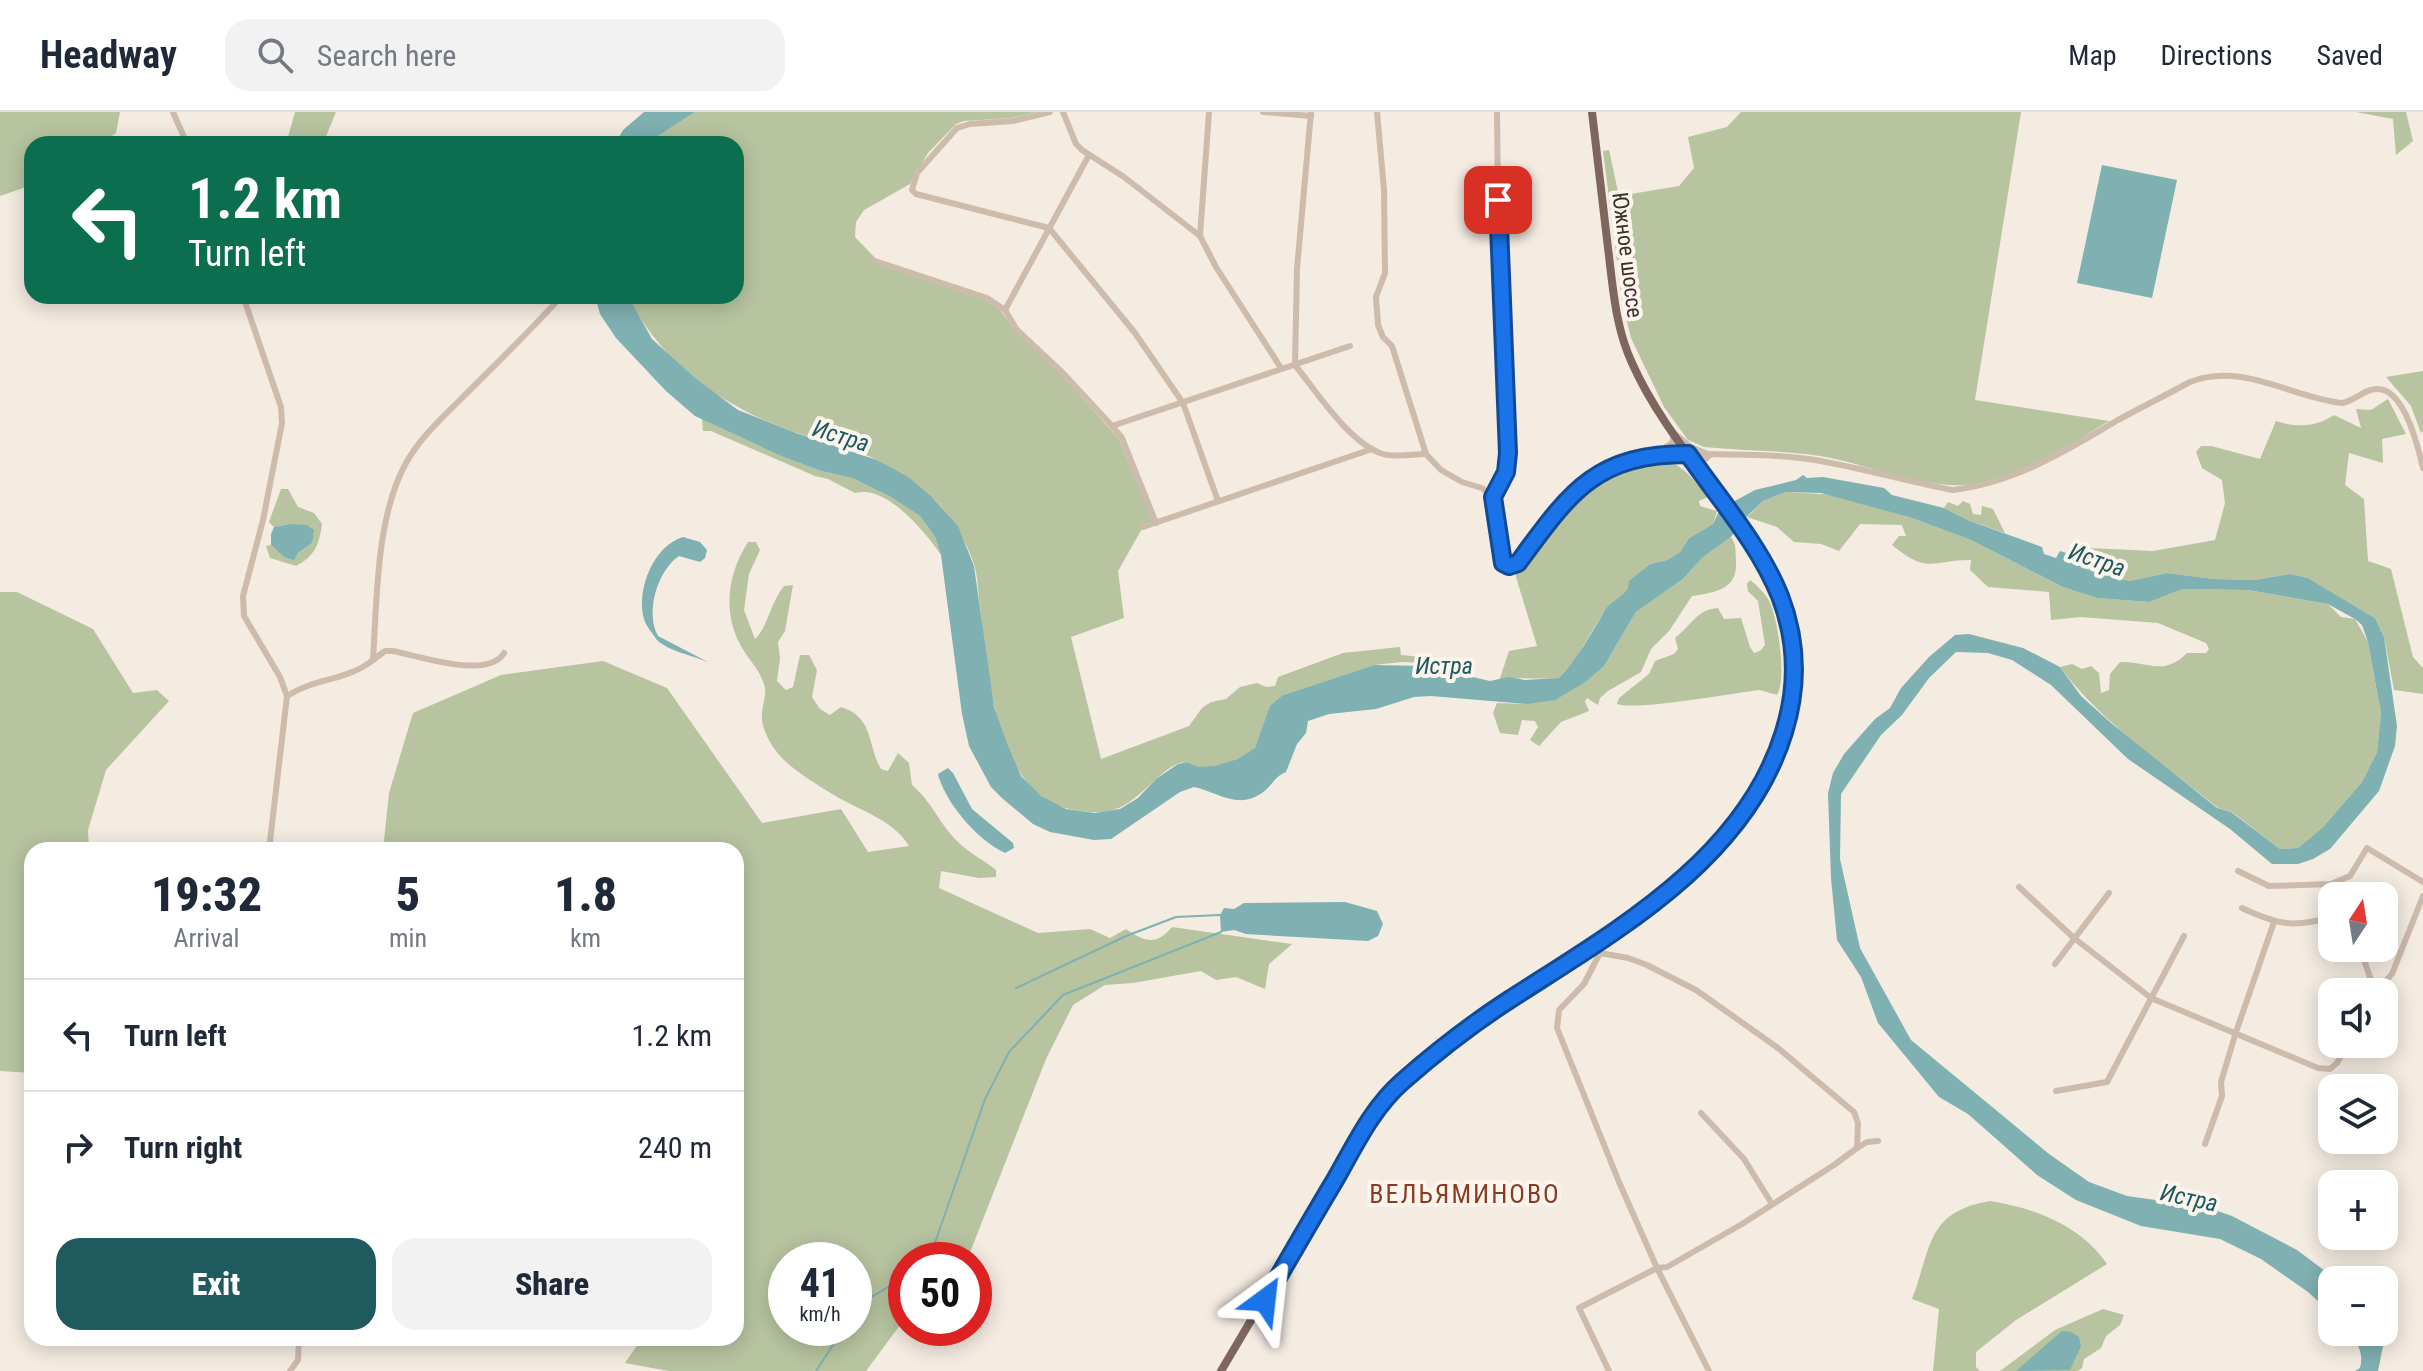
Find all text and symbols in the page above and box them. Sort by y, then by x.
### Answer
search box [225,19,785,91]
text: Headway [40,33,177,77]
icon: search [253,33,297,77]
text: Search here [317,38,456,73]
text: Map [2068,39,2117,72]
text: Directions [2161,39,2272,72]
text: Saved [2316,39,2383,72]
text: 1.2 km [188,166,342,232]
pin [1464,166,1532,234]
icon: left [56,168,160,272]
icon: arrive [1476,178,1520,222]
street label: Южное шоссе [1607,191,1648,319]
text: Turn left [188,233,306,275]
water label: Истра [809,414,873,458]
water label: Истра [2065,537,2129,583]
water label: Истра [1415,652,1473,680]
text: 19:32 [151,866,262,923]
text: 5 [396,866,420,923]
text: 1.8 [554,866,617,923]
north arrow [2318,882,2398,962]
map controls [2318,882,2398,1346]
text: Arrival [173,923,240,953]
text: min [389,923,427,953]
text: km [570,923,601,953]
button: sound [2318,978,2398,1058]
icon: left [56,1013,100,1057]
text: Turn left [124,1018,227,1053]
text: 1.2 km [631,1018,712,1053]
button: layers [2318,1074,2398,1154]
icon: right [56,1125,100,1169]
text: Turn right [124,1130,242,1165]
text: 240 m [638,1130,712,1165]
button: + [2318,1170,2398,1250]
water label: Истра [2158,1178,2220,1218]
district label: ВЕЛЬЯМИНОВО [1369,1179,1561,1209]
button: Exit [56,1238,376,1330]
button: Share [392,1238,712,1330]
speed limit sign: 50 [888,1242,992,1346]
position arrow [1223,1258,1307,1342]
text: 41 [800,1260,840,1307]
button: − [2318,1266,2398,1346]
text: km/h [799,1302,841,1326]

